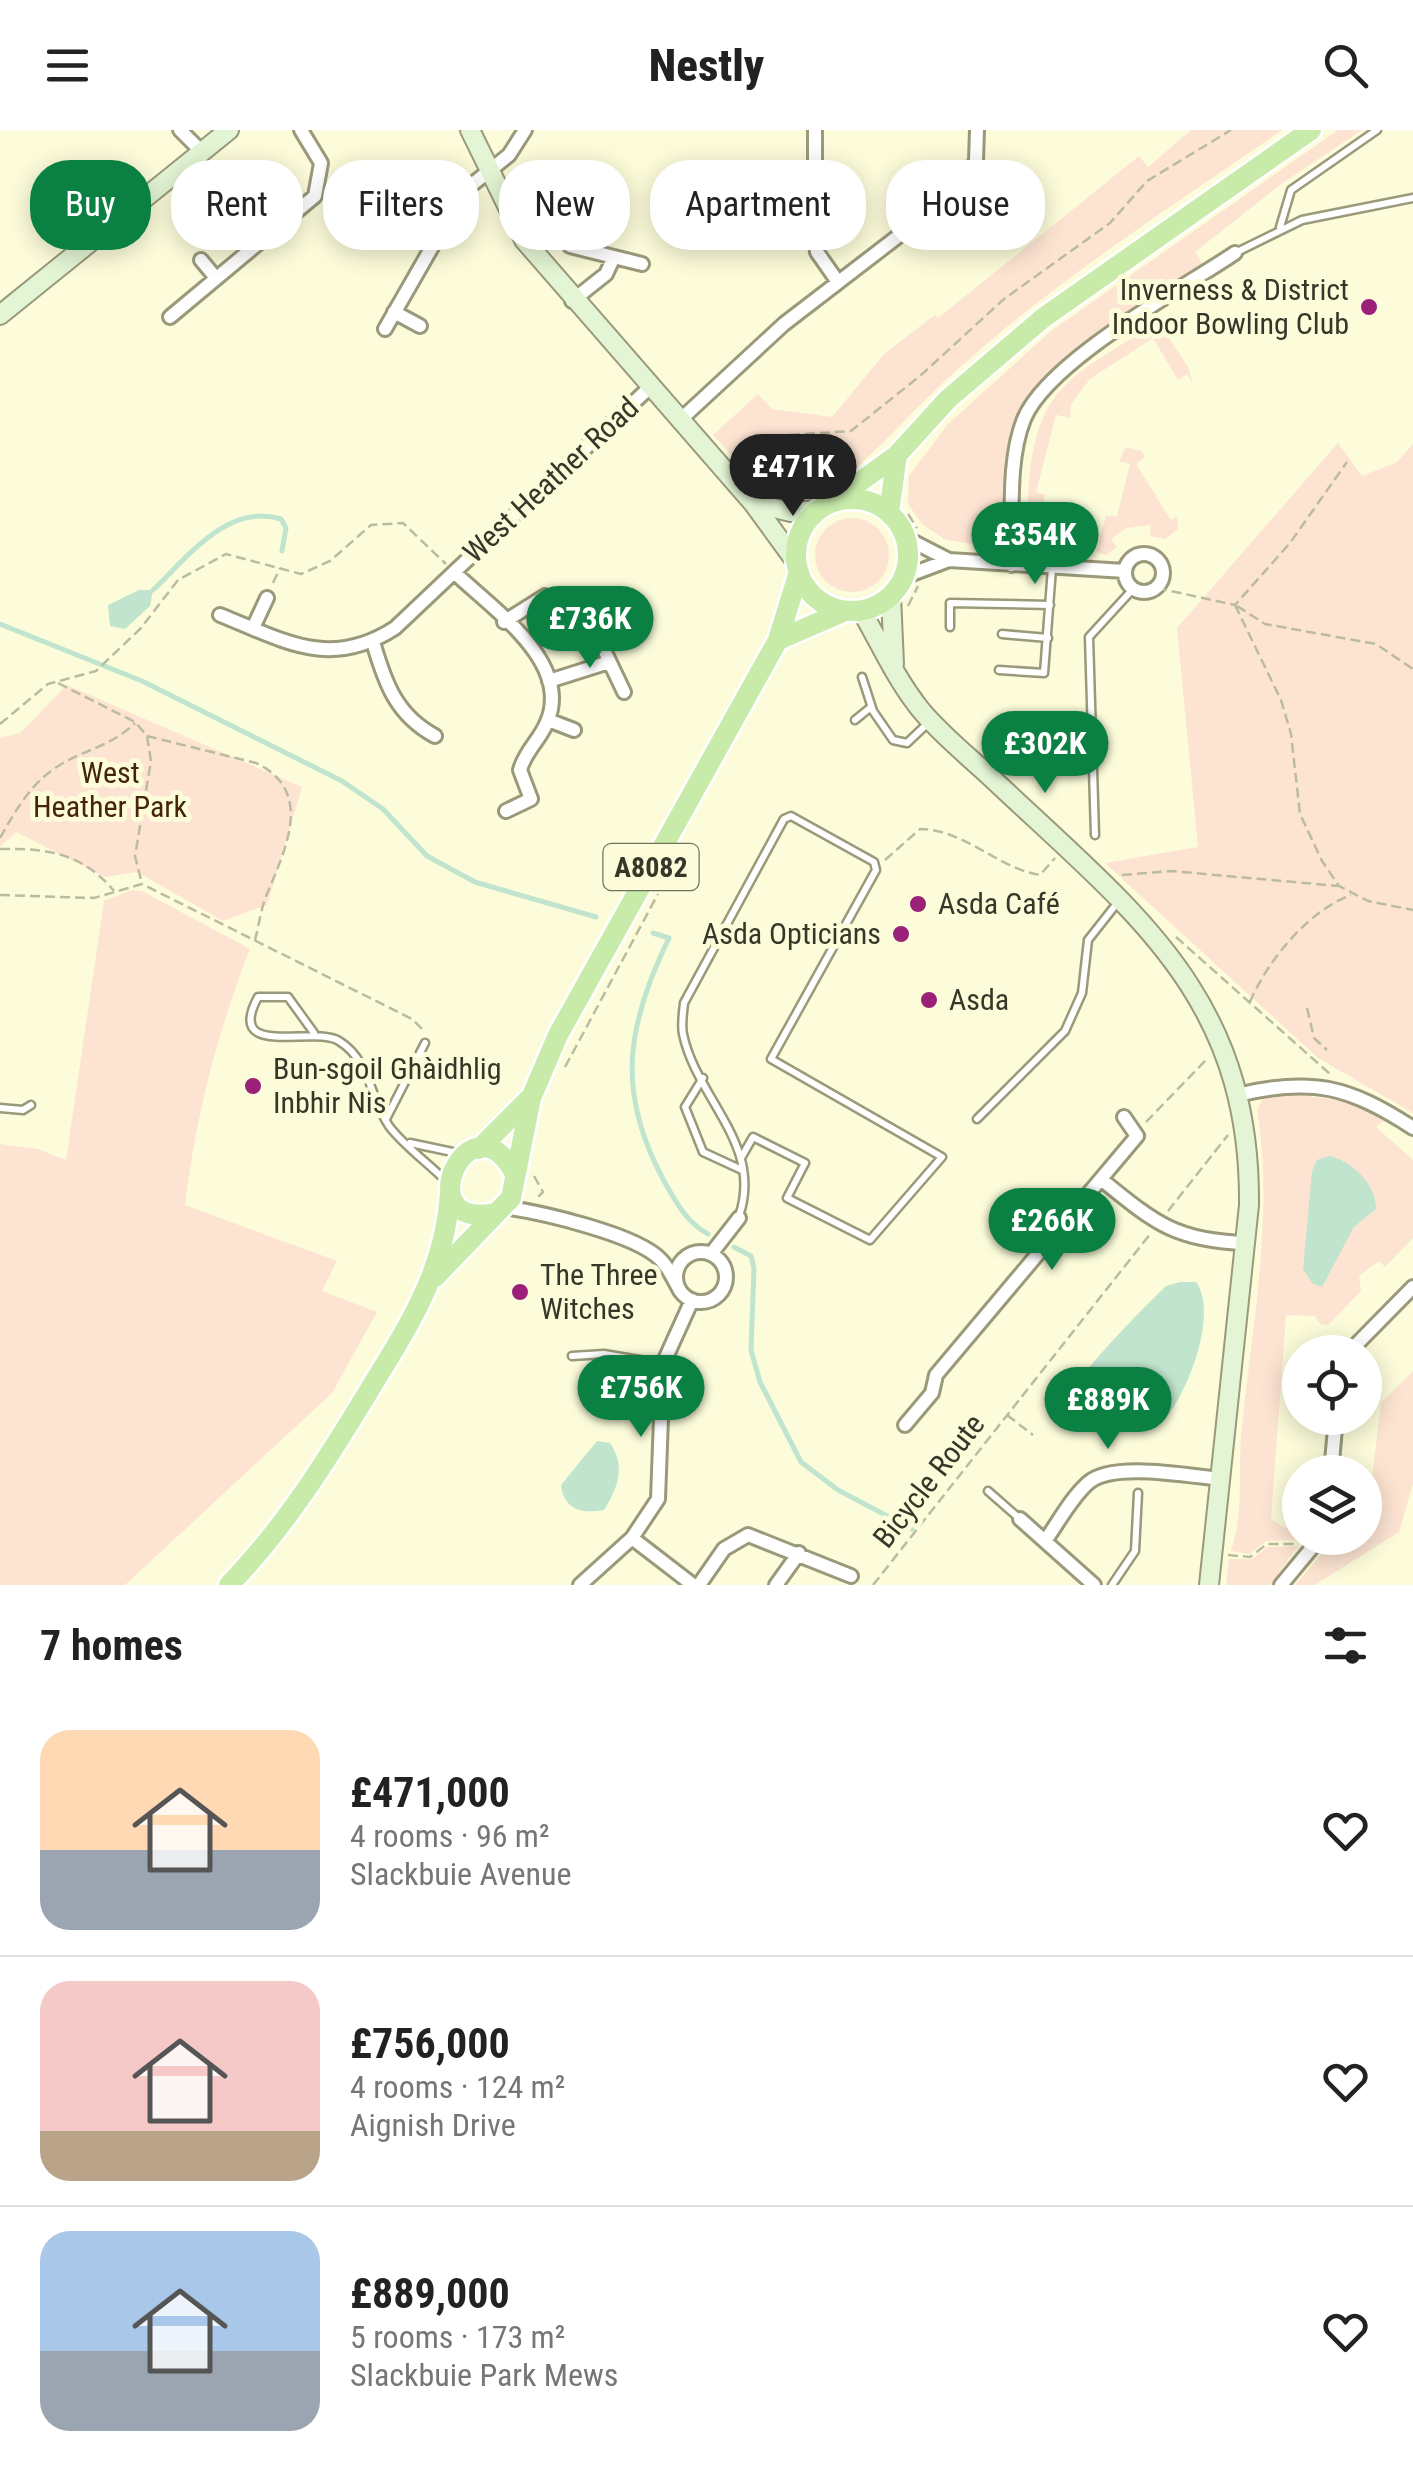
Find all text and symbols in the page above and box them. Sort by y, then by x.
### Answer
icon: menu [40,38,95,93]
icon: search [1318,38,1373,93]
text: Nestly [649,39,764,92]
chip: Buy [30,160,151,250]
chip: Rent [171,160,303,250]
chip: Filters [323,160,479,250]
chip: New [499,160,630,250]
chip: Apartment [650,160,866,250]
chip: House [886,160,1045,250]
place label: Inverness & District Indoor Bowling Club [1112,272,1349,341]
marker: Inverness & District Indoor Bowling Club [1358,296,1380,318]
street label: West Heather Road [456,390,645,570]
pin: £471K [723,434,863,519]
text: £471K [752,447,834,485]
pin: £354K [965,502,1105,587]
text: £354K [994,515,1076,553]
pin: £736K [520,586,660,671]
text: £736K [549,599,631,637]
pin: £302K [975,711,1115,796]
text: £302K [1004,724,1086,762]
park label: West Heather Park [33,755,187,824]
road number: A8082 [604,844,698,890]
place label: Asda Café [938,886,1060,921]
marker: Asda Café [907,893,929,915]
place label: Asda Opticians [702,916,881,951]
marker: Asda Opticians [890,923,912,945]
place label: Asda [949,982,1009,1017]
marker: Asda [918,989,940,1011]
place label: Bun-sgoil Ghàidhlig Inbhir Nis [273,1051,501,1120]
marker: Bun-sgoil Ghàidhlig Inbhir Nis [242,1075,264,1097]
pin: £266K [982,1188,1122,1273]
text: £266K [1011,1201,1093,1239]
place label: The Three Witches [540,1257,658,1326]
marker: The Three Witches [509,1281,531,1303]
map controls [1282,1335,1382,1555]
button: locate [1282,1335,1382,1435]
pin: £756K [571,1355,711,1440]
pin: £889K [1038,1367,1178,1452]
text: £756K [600,1368,682,1406]
text: £889K [1067,1380,1149,1418]
street label: Bicycle Route [866,1407,992,1554]
button: layers [1282,1455,1382,1555]
icon: filters [1318,1618,1373,1673]
text: 7 homes [40,1621,183,1670]
text: £471,000 [350,1768,510,1817]
icon: home [120,1770,240,1890]
icon: heart [1318,1803,1373,1858]
text: 4 rooms · 96 m² [350,1817,549,1855]
text: Slackbuie Avenue [350,1855,572,1893]
text: £756,000 [350,2019,510,2068]
icon: home [120,2021,240,2141]
icon: heart [1318,2054,1373,2109]
text: 4 rooms · 124 m² [350,2068,565,2106]
text: Aignish Drive [350,2106,516,2144]
text: £889,000 [350,2269,510,2318]
icon: home [120,2271,240,2391]
icon: heart [1318,2304,1373,2359]
text: 5 rooms · 173 m² [350,2318,565,2356]
text: Slackbuie Park Mews [350,2356,618,2394]

